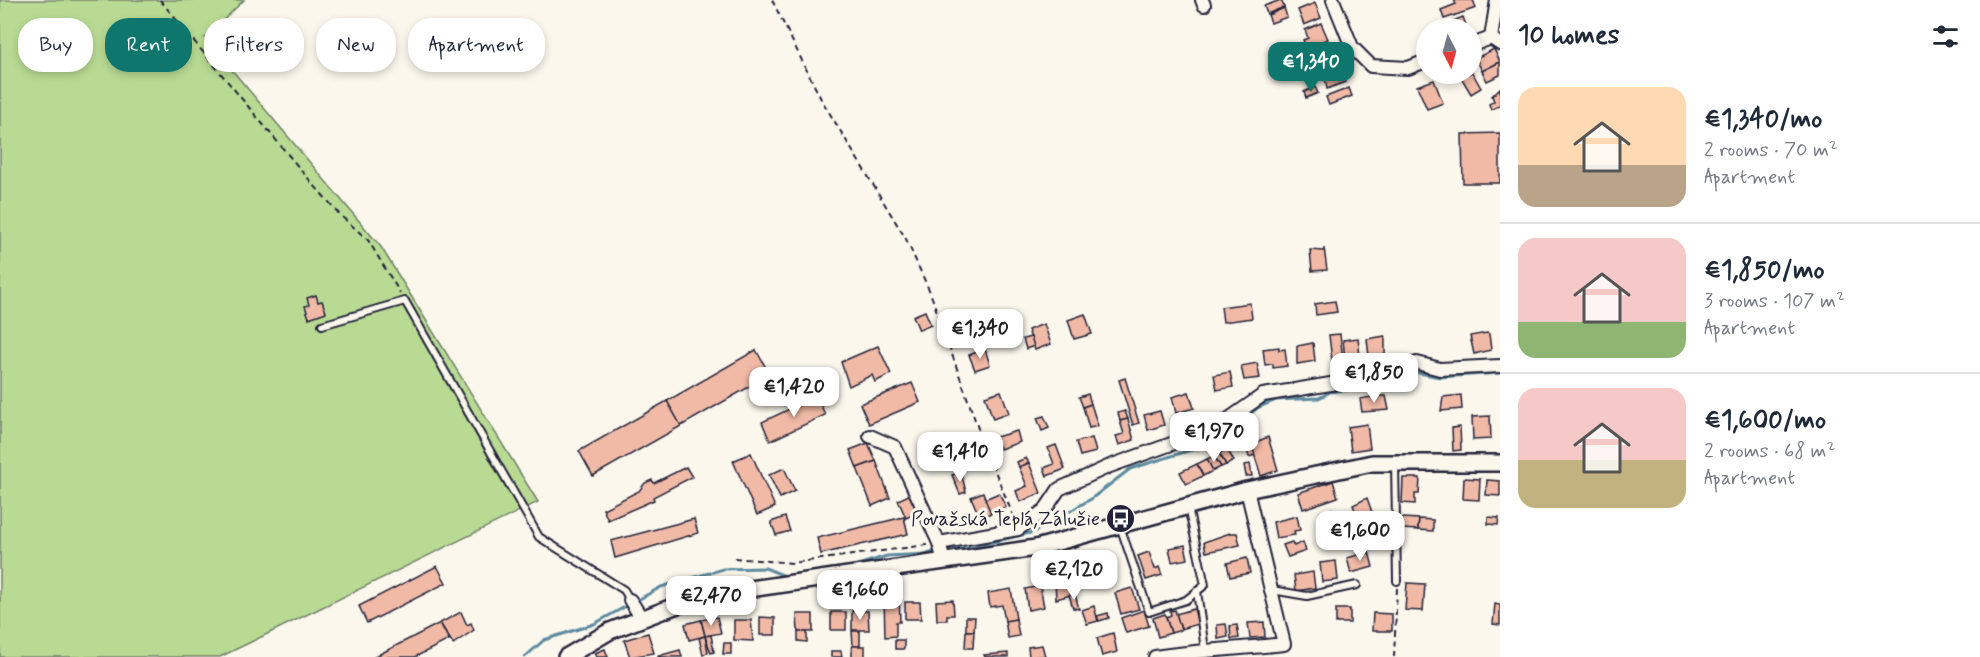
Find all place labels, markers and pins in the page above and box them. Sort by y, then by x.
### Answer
pin: €1,340 [1262,42,1360,93]
pin: €1,340 [931,309,1029,360]
pin: €1,850 [1325,353,1423,404]
pin: €1,420 [745,367,843,418]
pin: €1,970 [1165,412,1263,463]
pin: €1,410 [911,432,1009,483]
bus stop icon: Považská Teplá,Zálužie [1105,502,1137,534]
place label: Považská Teplá,Zálužie [911,506,1100,533]
pin: €1,600 [1311,511,1409,562]
pin: €2,120 [1025,550,1123,601]
pin: €1,660 [811,570,909,621]
pin: €2,470 [662,576,760,627]

